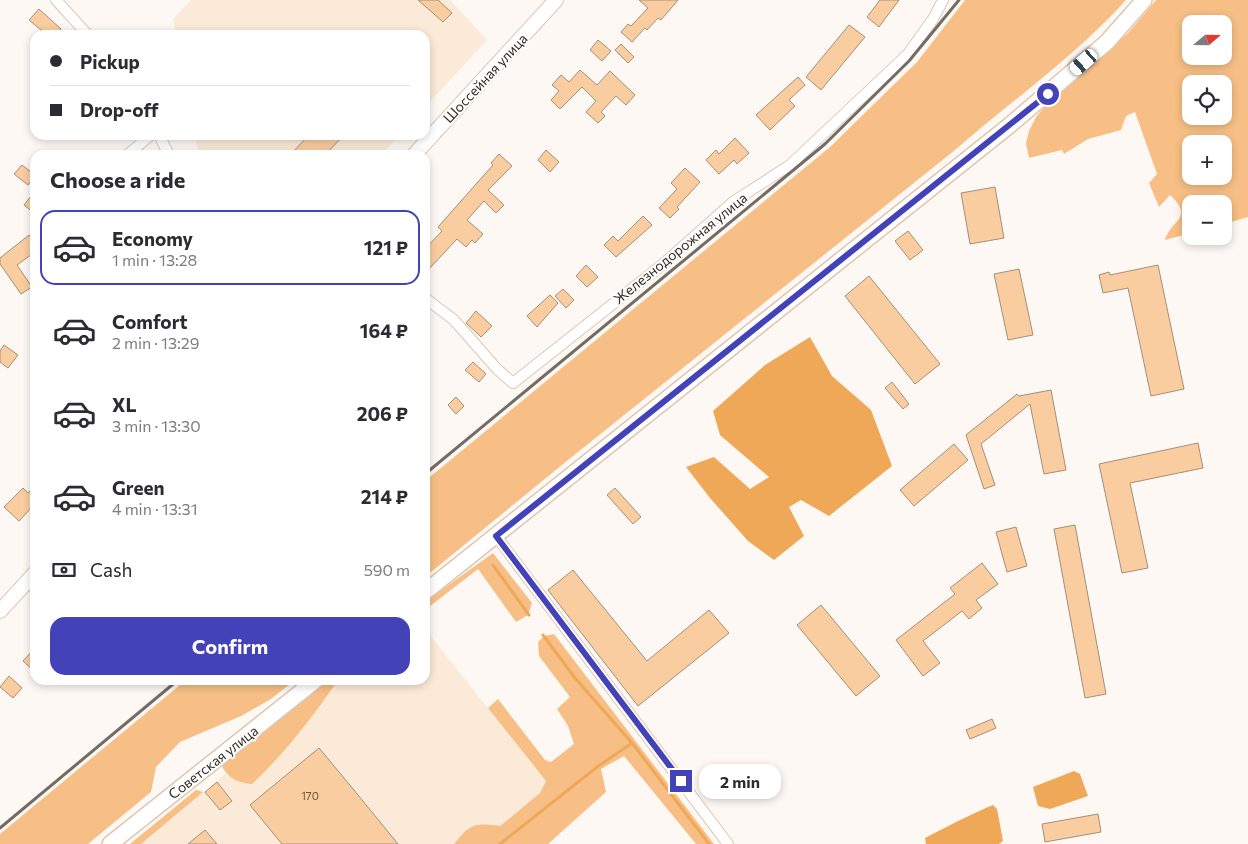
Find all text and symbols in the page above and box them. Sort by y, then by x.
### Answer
north arrow [1182,15,1232,65]
map controls [1182,15,1232,245]
street label: Шоссейная улица [439,30,531,126]
car [1067,46,1100,78]
text: Pickup [80,50,140,73]
button: locate [1182,75,1232,125]
route start [1037,83,1059,105]
text: Drop-off [80,98,159,121]
button: + [1182,135,1232,185]
text: Choose a ride [50,166,185,193]
street label: Железнодорожная улица [610,189,750,307]
button: − [1182,195,1232,245]
icon: car [52,225,97,270]
text: Economy [112,227,193,250]
text: 121 ₽ [364,236,408,259]
text: 1 min · 13:28 [112,250,197,269]
icon: car [52,308,97,353]
text: Comfort [112,310,188,333]
text: 164 ₽ [360,319,408,342]
text: 2 min · 13:29 [112,333,199,352]
icon: car [52,391,97,436]
text: XL [112,393,137,416]
text: 206 ₽ [357,402,408,425]
text: 3 min · 13:30 [112,416,201,435]
icon: car [52,474,97,519]
text: Green [112,476,164,499]
text: 214 ₽ [361,485,408,508]
text: 4 min · 13:31 [112,499,198,518]
icon: cash [50,556,78,584]
text: Cash [90,558,132,581]
text: 590 m [364,560,410,579]
button: Confirm [50,617,410,675]
street label: Советская улица [165,722,261,802]
callout: 2 min [698,764,781,798]
route end [670,770,692,792]
text: 2 min [720,772,760,791]
house number: 170 [301,789,319,802]

